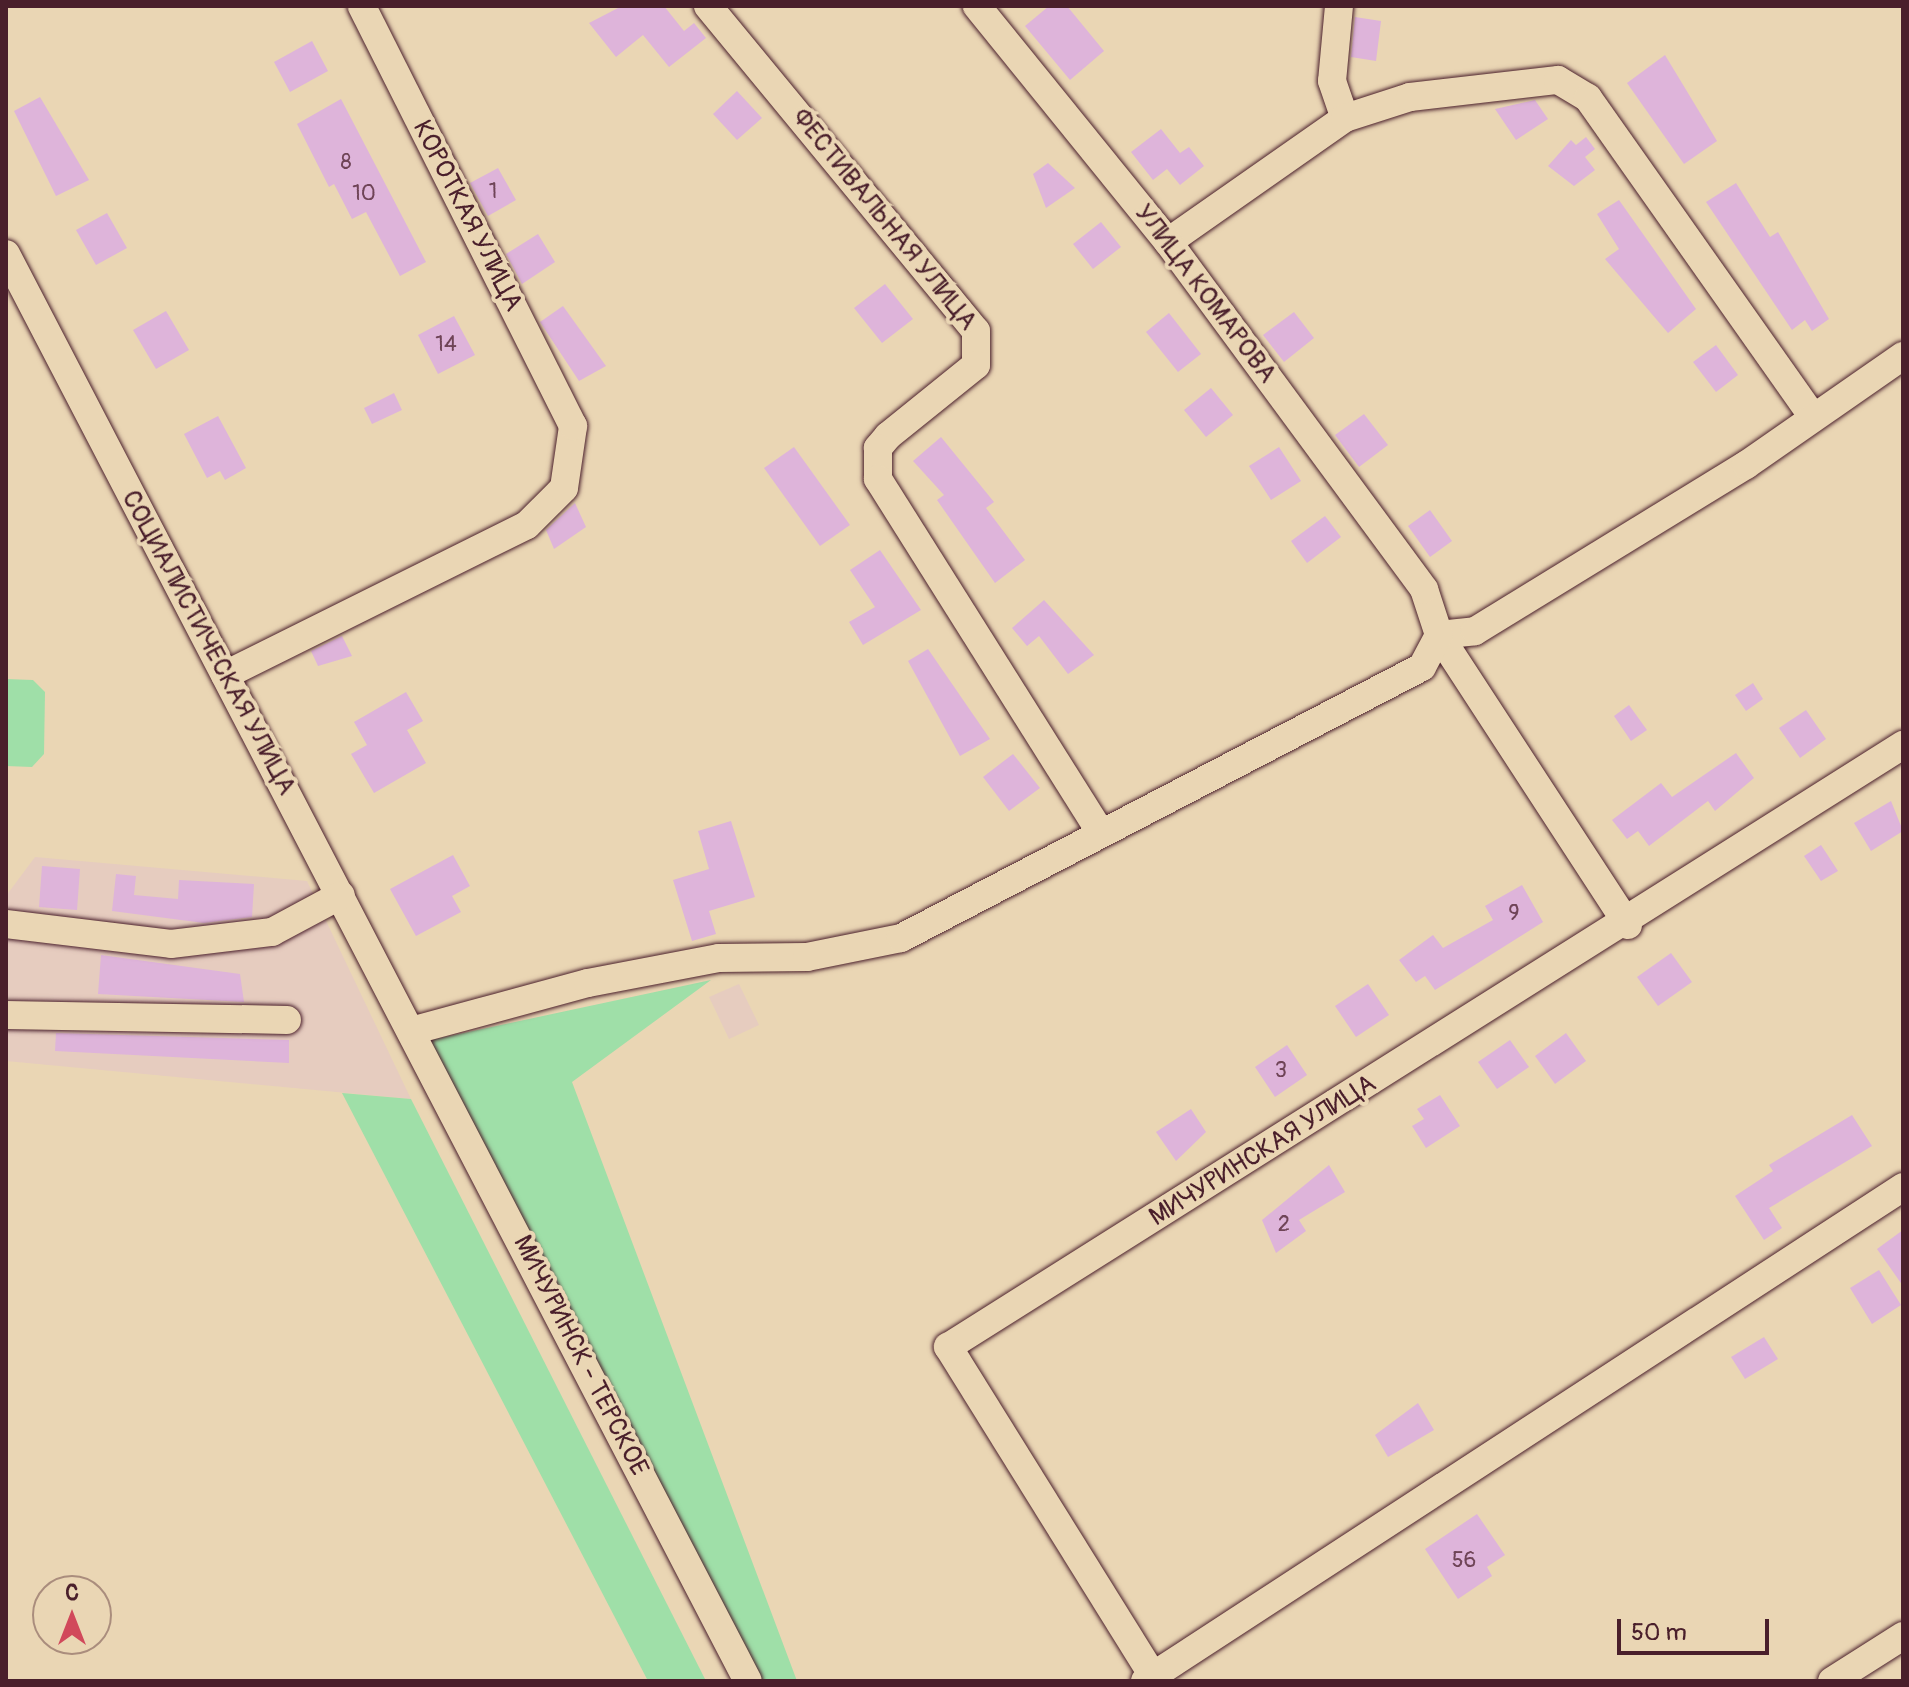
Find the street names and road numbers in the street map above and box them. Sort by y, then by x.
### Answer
street label: ФЕСТИВАЛЬНАЯ УЛИЦА [785,103,983,337]
street label: КОРОТКАЯ УЛИЦА [405,115,529,317]
street label: УЛИЦА КОМАРОВА [1128,198,1282,390]
street label: СОЦИАЛИСТИЧЕСКАЯ УЛИЦА [114,485,302,801]
street label: МИЧУРИНСКАЯ УЛИЦА [1144,1069,1382,1233]
street label: МИЧУРИНСК - ТЕРСКОЕ [506,1231,654,1481]

